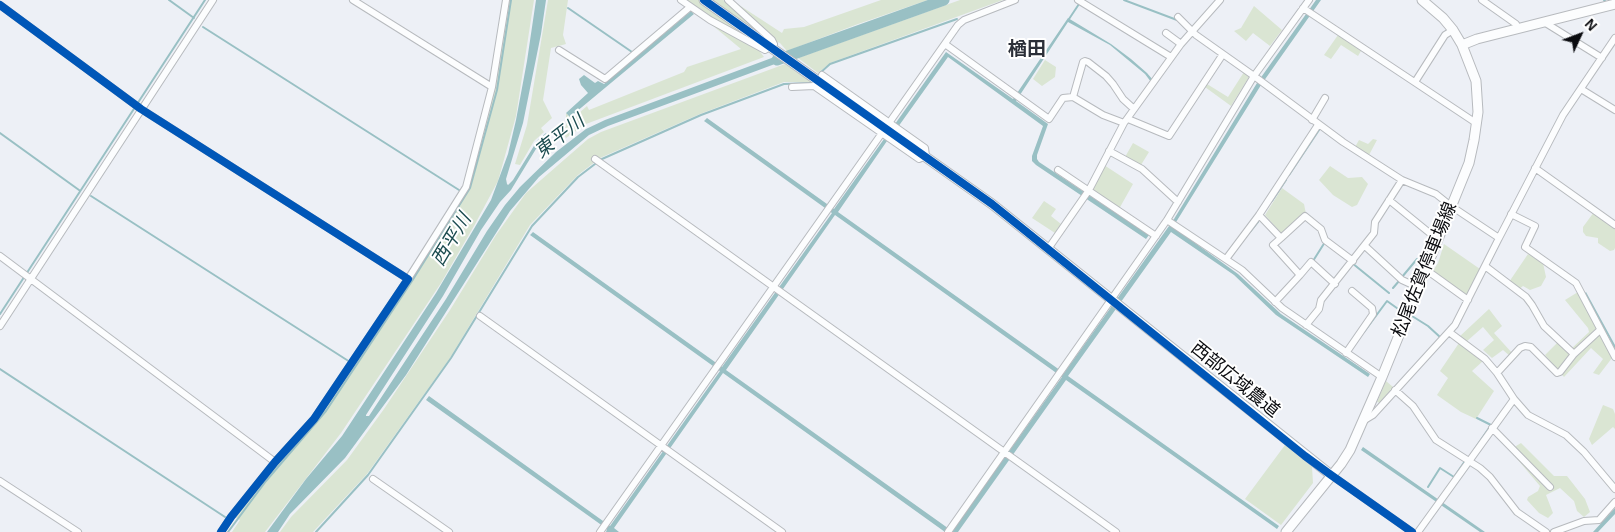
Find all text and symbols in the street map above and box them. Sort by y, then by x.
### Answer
north arrow [1555,10,1605,60]
text: N [1582,16,1600,34]
district label: 楢田 [1008,39,1046,61]
water label: 東平川 [531,110,589,164]
street label: 松尾佐賀停車場線 [1388,199,1462,341]
water label: 西平川 [428,210,476,270]
street label: 西部広域農道 [1186,338,1284,422]

